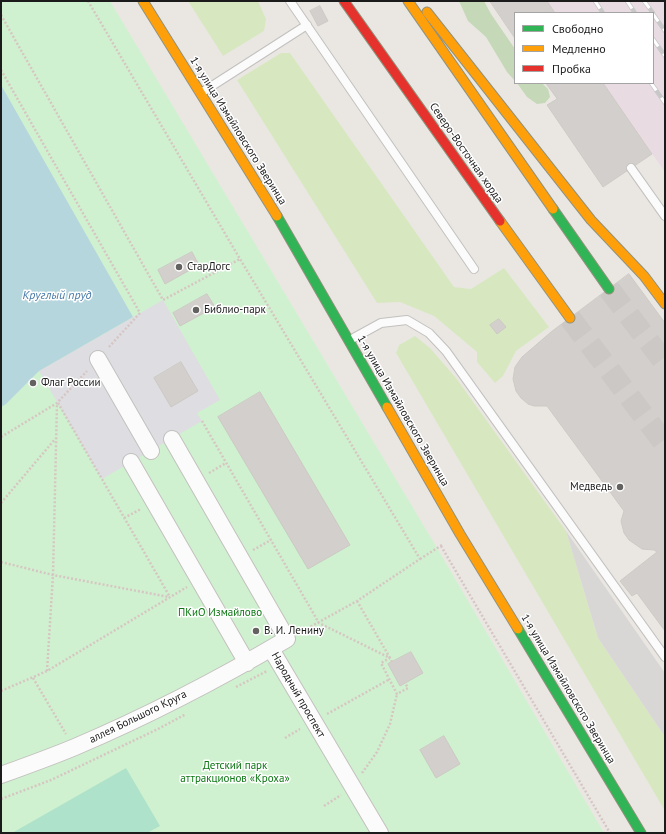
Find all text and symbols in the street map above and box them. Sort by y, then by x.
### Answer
legend [514,12,654,84]
text: Свободно [552,21,603,36]
text: Медленно [552,41,606,56]
street label: 1-я улица Измайловского Зверинца [187,55,289,207]
text: Пробка [552,61,591,76]
street label: Северо-Восточная хорда [426,100,506,206]
place label: СтарДогс [187,260,230,274]
marker: СтарДогс [174,262,184,272]
water label: Круглый пруд [23,289,91,303]
place label: Библио-парк [204,303,266,317]
marker: Библио-парк [191,305,201,315]
street label: 1-я улица Измайловского Зверинца [354,333,452,489]
place label: Флаг России [41,376,101,390]
marker: Флаг России [28,378,38,388]
place label: Медведь [570,480,612,494]
marker: Медведь [615,482,625,492]
park label: ПКиО Измайлово [178,606,262,620]
street label: 1-я улица Измайловского Зверинца [518,612,618,766]
place label: В. И. Ленину [264,624,324,638]
marker: В. И. Ленину [251,626,261,636]
street label: Народный проспект [268,650,328,740]
street label: аллея Большого Круга [87,688,189,746]
park label: Детский парк аттракционов «Кроха» [180,759,290,785]

